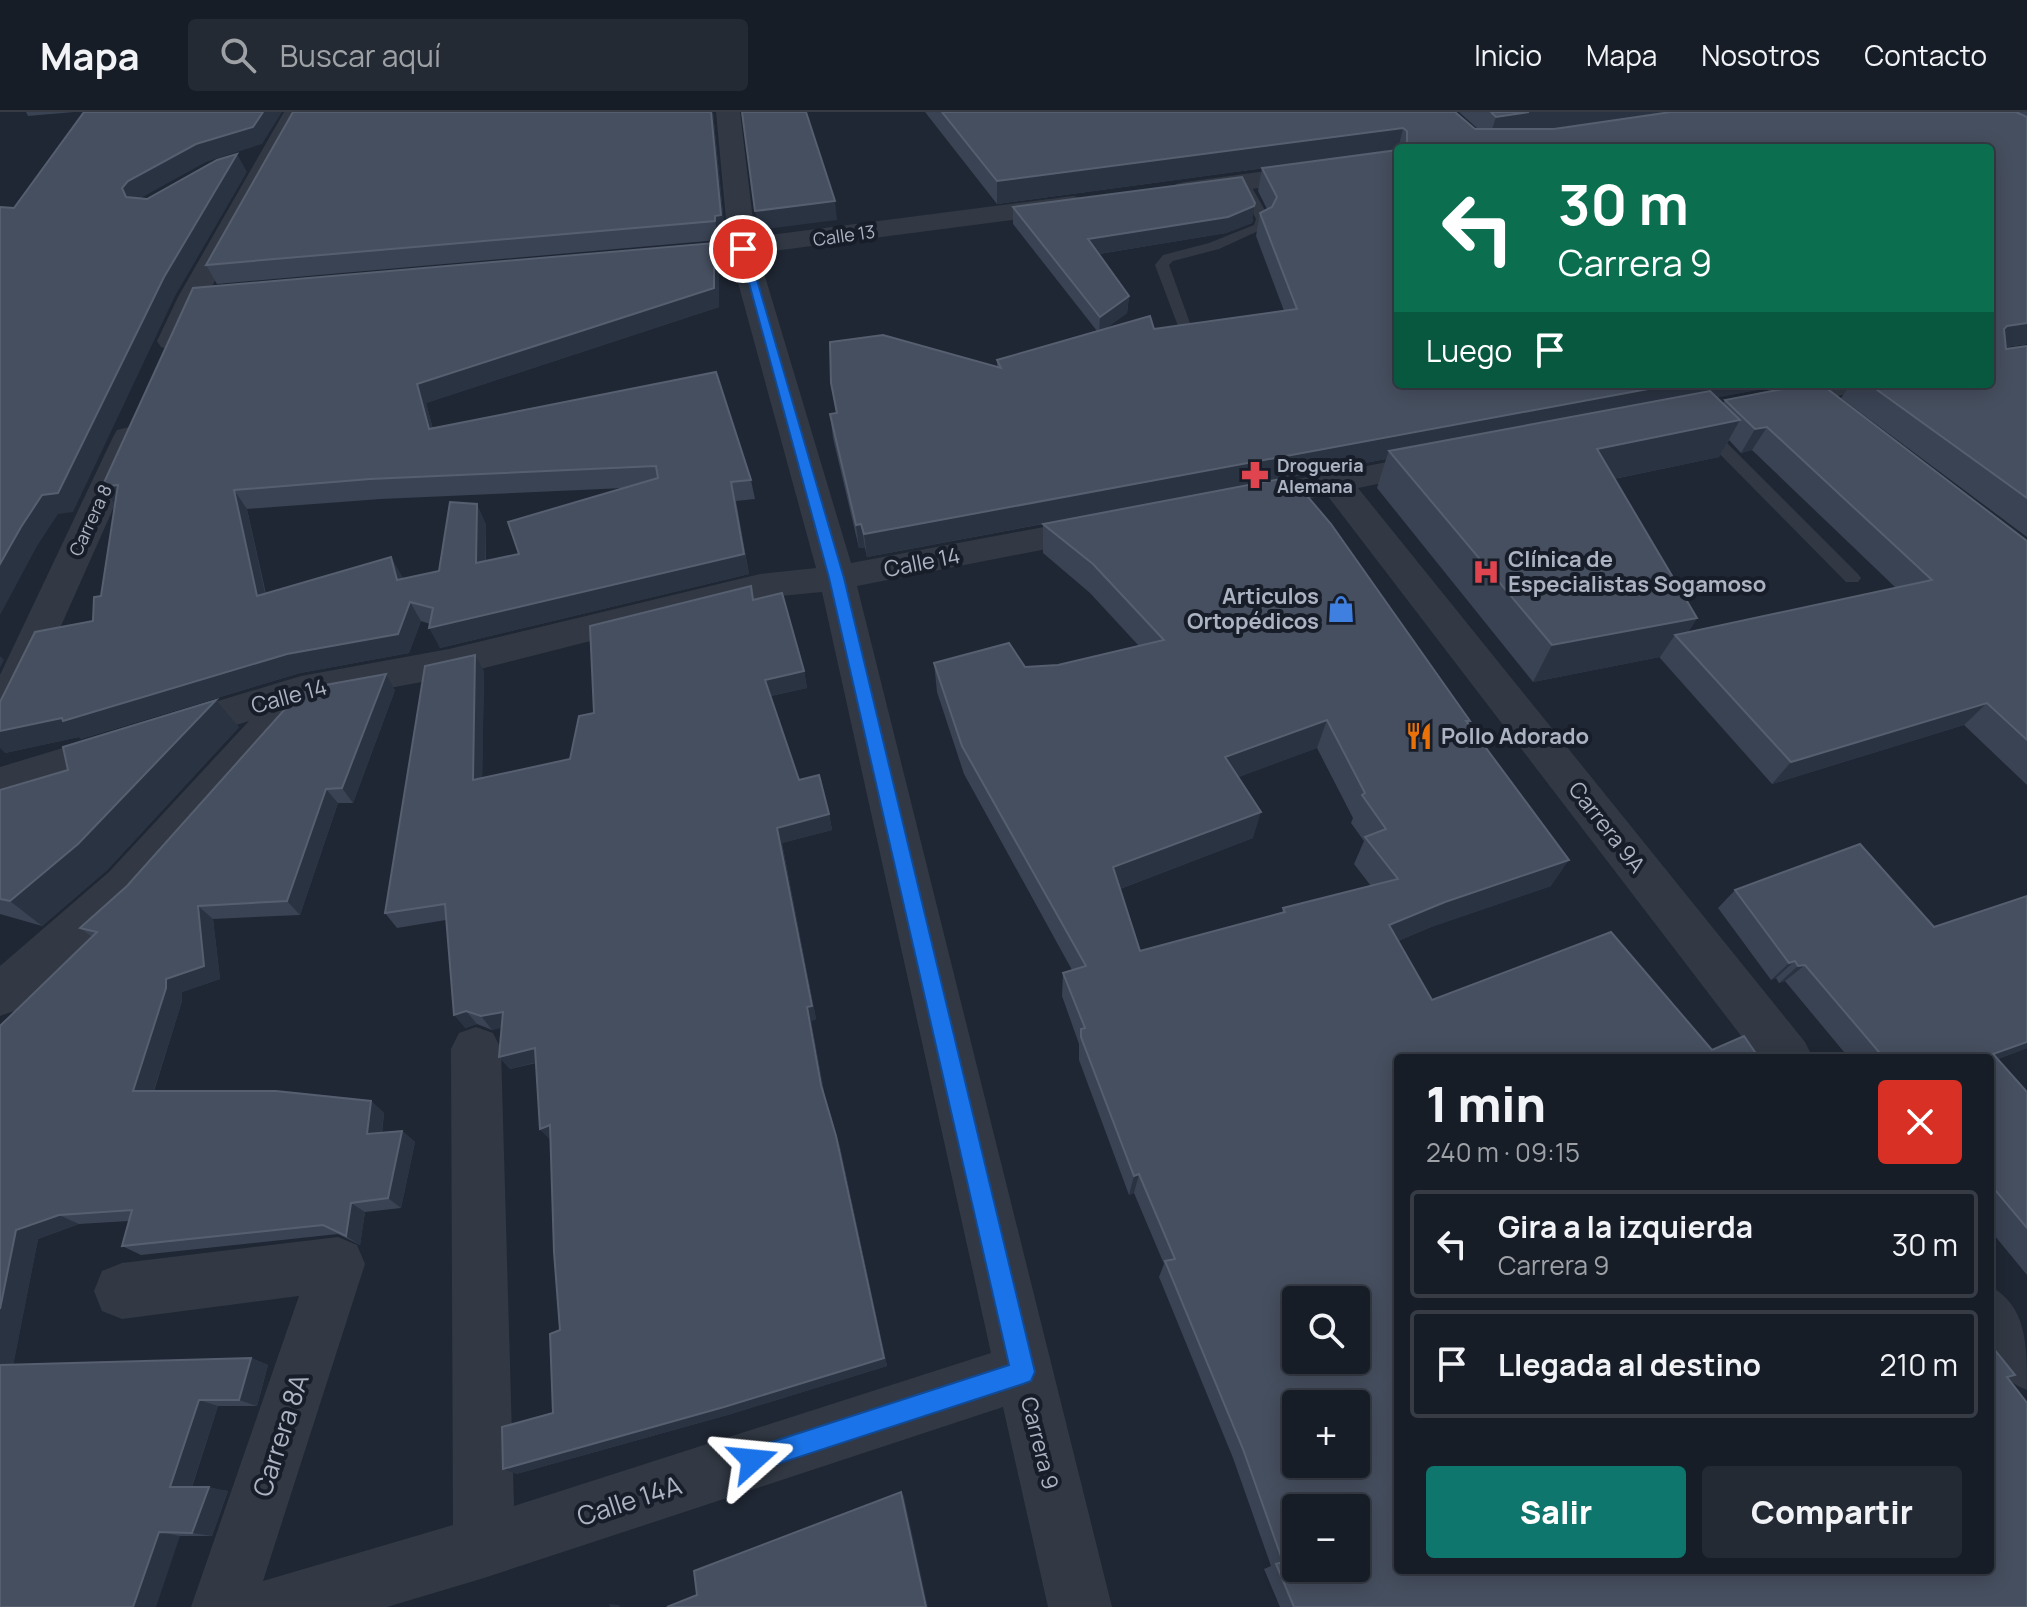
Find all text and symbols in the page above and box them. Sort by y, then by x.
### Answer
search box [188,19,748,91]
text: Mapa [40,29,140,81]
icon: search [216,33,260,77]
text: Buscar aquí [280,35,441,76]
text: Inicio [1474,36,1542,74]
text: Mapa [1586,36,1657,74]
text: Nosotros [1701,36,1820,74]
text: Contacto [1864,36,1987,74]
text: 30 m [1558,165,1689,242]
icon: left [1426,176,1530,280]
pin [709,215,777,283]
street label: Calle 13 [811,219,877,251]
icon: arrive [721,227,765,271]
text: Carrera 9 [1558,238,1712,287]
icon: arrive [1528,328,1572,372]
text: Luego [1426,330,1512,371]
place label: Drogueria Alemana [1277,453,1364,498]
pharmacy icon: Drogueria Alemana [1240,460,1270,490]
street label: Carrera 8 [63,480,117,560]
street label: Calle 14 [881,540,963,584]
place label: Clínica de Especialistas Sogamoso [1508,544,1766,599]
hospital icon: Clínica de Especialistas Sogamoso [1471,557,1501,587]
place label: Articulos Ortopédicos [1187,581,1319,636]
shop icon: Articulos Ortopédicos [1326,594,1356,624]
street label: Calle 14 [248,672,330,720]
restaurant icon: Pollo Adorado [1404,721,1434,751]
place label: Pollo Adorado [1441,721,1589,751]
street label: Carrera 9A [1562,775,1652,879]
text: 1 min [1426,1071,1546,1136]
button: close [1878,1080,1962,1164]
text: 240 m · 09:15 [1426,1134,1580,1170]
text: Gira a la izquierda [1498,1206,1753,1247]
icon: left [1430,1222,1474,1266]
text: 30 m [1892,1224,1958,1265]
text: Carrera 9 [1498,1247,1609,1283]
map controls [1282,1286,1370,1582]
button: search [1282,1286,1370,1374]
icon: arrive [1430,1342,1474,1386]
text: Llegada al destino [1498,1344,1761,1385]
text: 210 m [1879,1344,1958,1385]
street label: Carrera 8A [243,1369,317,1501]
button: + [1282,1390,1370,1478]
street label: Carrera 9 [1014,1394,1066,1492]
position arrow [711,1418,795,1502]
street label: Calle 14A [572,1466,686,1534]
button: Salir [1426,1466,1686,1558]
button: Compartir [1702,1466,1962,1558]
button: − [1282,1494,1370,1582]

